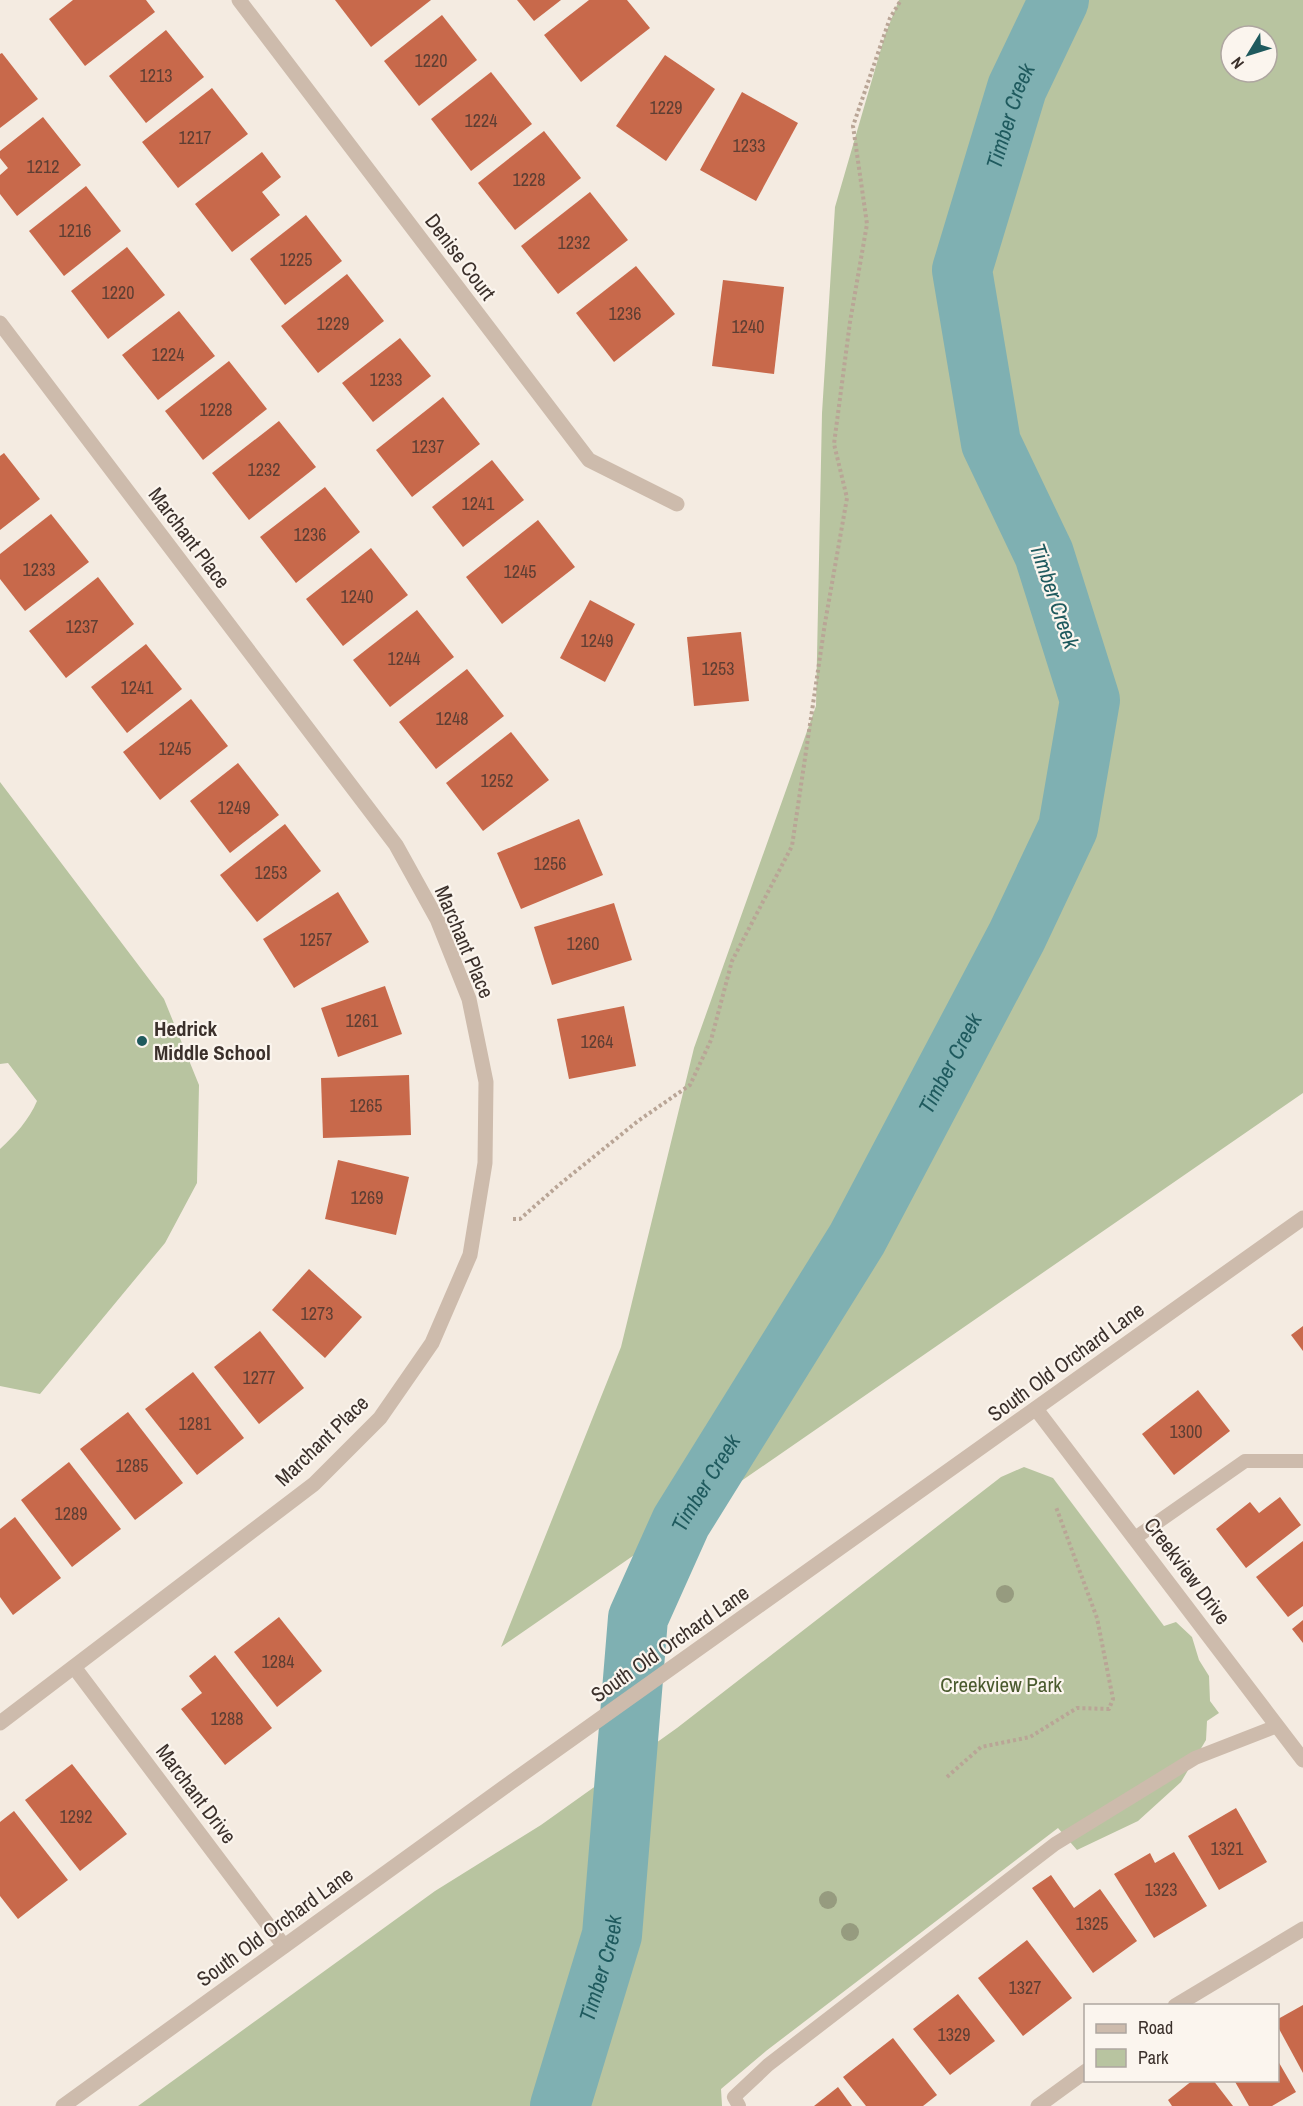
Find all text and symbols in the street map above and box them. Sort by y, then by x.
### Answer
north arrow [1219,24,1279,84]
house number: 1220 [415,48,447,73]
text: N [1226,53,1249,74]
water label: Timber Creek [978,57,1042,172]
house number: 1213 [140,63,172,88]
house number: 1229 [650,95,682,120]
house number: 1224 [465,108,497,133]
house number: 1217 [179,125,211,150]
house number: 1233 [733,133,765,158]
house number: 1212 [27,154,59,179]
house number: 1228 [513,167,545,192]
street label: Denise Court [418,207,503,306]
house number: 1216 [59,218,91,243]
house number: 1232 [558,230,590,255]
house number: 1225 [280,247,312,272]
house number: 1220 [102,280,134,305]
house number: 1236 [609,301,641,326]
house number: 1229 [317,311,349,336]
house number: 1240 [732,314,764,339]
house number: 1224 [152,342,184,367]
house number: 1233 [370,367,402,392]
house number: 1228 [200,397,232,422]
house number: 1237 [412,434,444,459]
house number: 1232 [248,457,280,482]
street label: Marchant Place [142,481,237,594]
house number: 1241 [462,491,495,516]
house number: 1236 [294,522,326,547]
water label: Timber Creek [1023,539,1087,654]
house number: 1233 [23,557,55,582]
house number: 1245 [504,559,536,584]
house number: 1240 [341,584,373,609]
house number: 1237 [66,614,98,639]
house number: 1249 [581,628,613,653]
house number: 1244 [388,646,420,671]
house number: 1253 [702,656,734,681]
house number: 1241 [121,675,154,700]
house number: 1248 [436,706,468,731]
house number: 1245 [159,736,191,761]
house number: 1252 [481,768,513,793]
house number: 1249 [218,795,250,820]
house number: 1256 [534,851,566,876]
house number: 1253 [255,860,287,885]
street label: Marchant Place [428,881,501,1003]
house number: 1257 [300,927,332,952]
house number: 1260 [567,931,599,956]
water label: Timber Creek [911,1007,989,1119]
house number: 1261 [346,1008,379,1033]
place label: Hedrick Middle School [154,1014,271,1067]
house number: 1264 [581,1029,613,1054]
marker: Hedrick Middle School [135,1034,149,1048]
house number: 1265 [350,1093,382,1118]
house number: 1269 [351,1185,383,1210]
street label: South Old Orchard Lane [982,1295,1150,1428]
house number: 1273 [301,1301,333,1326]
house number: 1277 [243,1365,275,1390]
street label: Marchant Place [269,1389,375,1493]
house number: 1281 [179,1411,212,1436]
house number: 1300 [1170,1419,1202,1444]
water label: Timber Creek [664,1428,747,1536]
house number: 1285 [116,1453,148,1478]
house number: 1289 [55,1501,87,1526]
street label: Creekview Drive [1138,1511,1237,1630]
street label: South Old Orchard Lane [585,1578,754,1709]
house number: 1284 [262,1649,294,1674]
park label: Creekview Park [940,1670,1062,1699]
house number: 1288 [211,1706,243,1731]
street label: Marchant Drive [149,1738,243,1849]
house number: 1292 [60,1804,92,1829]
house number: 1321 [1211,1836,1244,1861]
street label: South Old Orchard Lane [191,1860,359,1993]
house number: 1323 [1145,1877,1177,1902]
house number: 1325 [1076,1911,1108,1936]
water label: Timber Creek [572,1913,629,2025]
house number: 1327 [1009,1975,1041,2000]
legend [1084,2004,1279,2082]
text: Road [1138,2015,1173,2040]
house number: 1329 [938,2022,970,2047]
text: Park [1138,2045,1169,2070]

